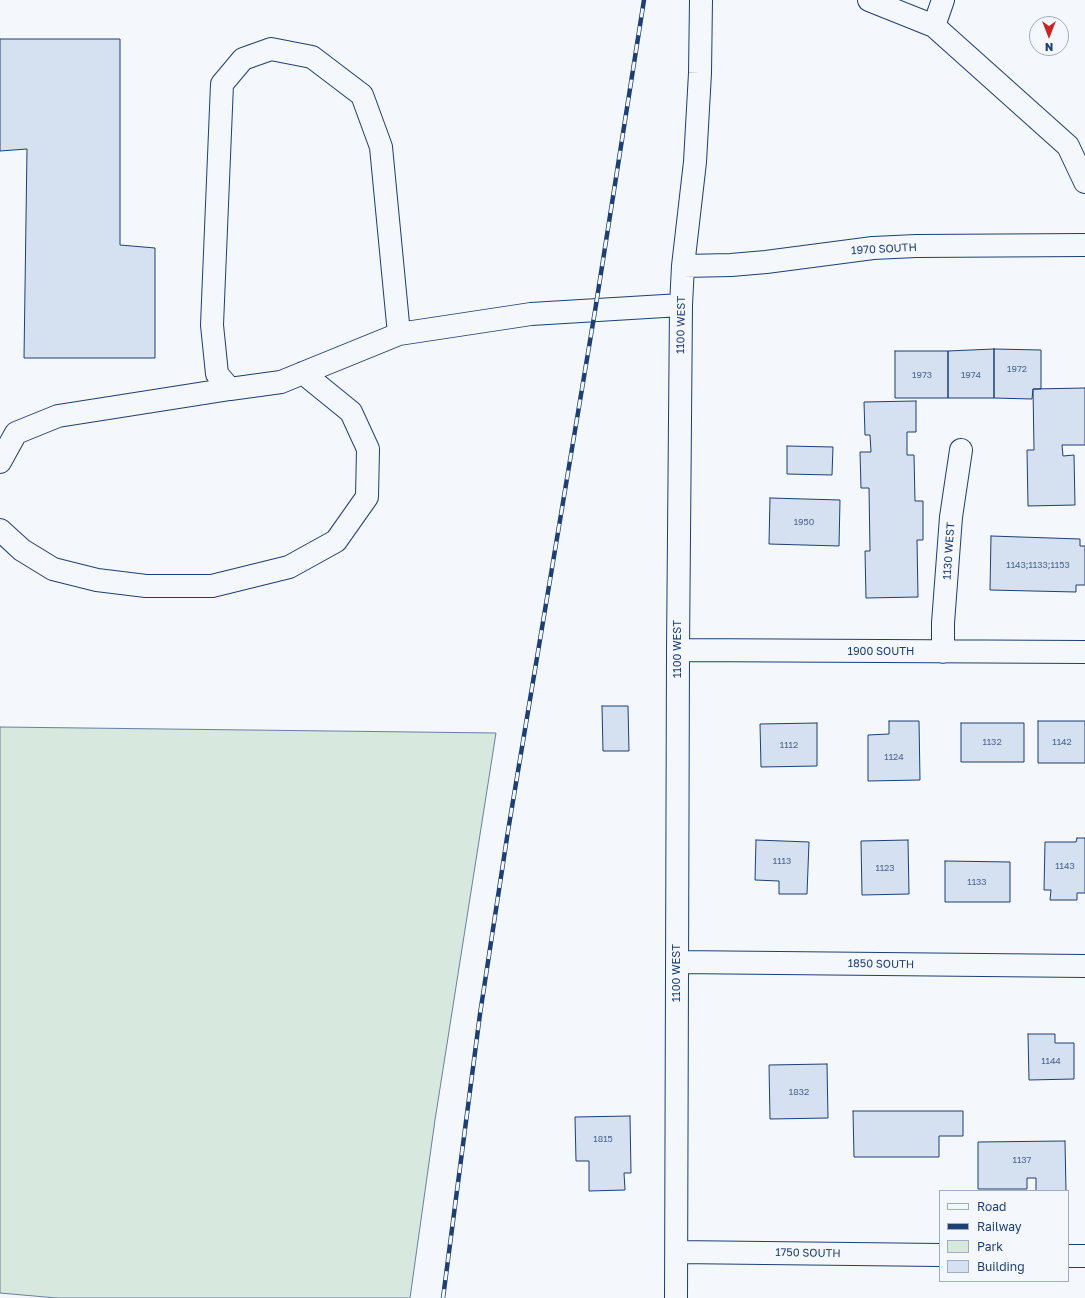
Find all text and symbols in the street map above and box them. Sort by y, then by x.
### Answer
north arrow [1029,16,1069,56]
text: N [1045,41,1053,54]
street label: 1970 SOUTH [851,241,917,257]
street label: 1100 WEST [674,296,688,354]
house number: 1972 [1007,364,1027,374]
house number: 1973 [912,370,932,380]
house number: 1974 [961,370,981,380]
house number: 1950 [794,517,814,527]
street label: 1130 WEST [940,522,958,580]
house number: 1143;1133;1153 [1006,560,1070,570]
street label: 1100 WEST [671,620,685,678]
street label: 1900 SOUTH [848,645,914,659]
house number: 1132 [982,737,1002,747]
house number: 1142 [1052,737,1072,747]
house number: 1112 [780,740,798,750]
house number: 1124 [884,752,904,762]
house number: 1113 [773,856,791,866]
house number: 1143 [1055,861,1075,871]
house number: 1123 [875,863,895,873]
house number: 1133 [967,877,987,887]
street label: 1100 WEST [670,944,684,1002]
street label: 1850 SOUTH [848,957,914,971]
house number: 1144 [1041,1056,1061,1066]
house number: 1832 [789,1087,809,1097]
house number: 1815 [593,1134,613,1144]
house number: 1137 [1013,1155,1031,1165]
legend [939,1190,1069,1282]
text: Road [977,1199,1006,1214]
text: Railway [977,1219,1022,1234]
text: Park [977,1239,1003,1254]
street label: 1750 SOUTH [775,1246,841,1260]
text: Building [977,1259,1025,1274]

